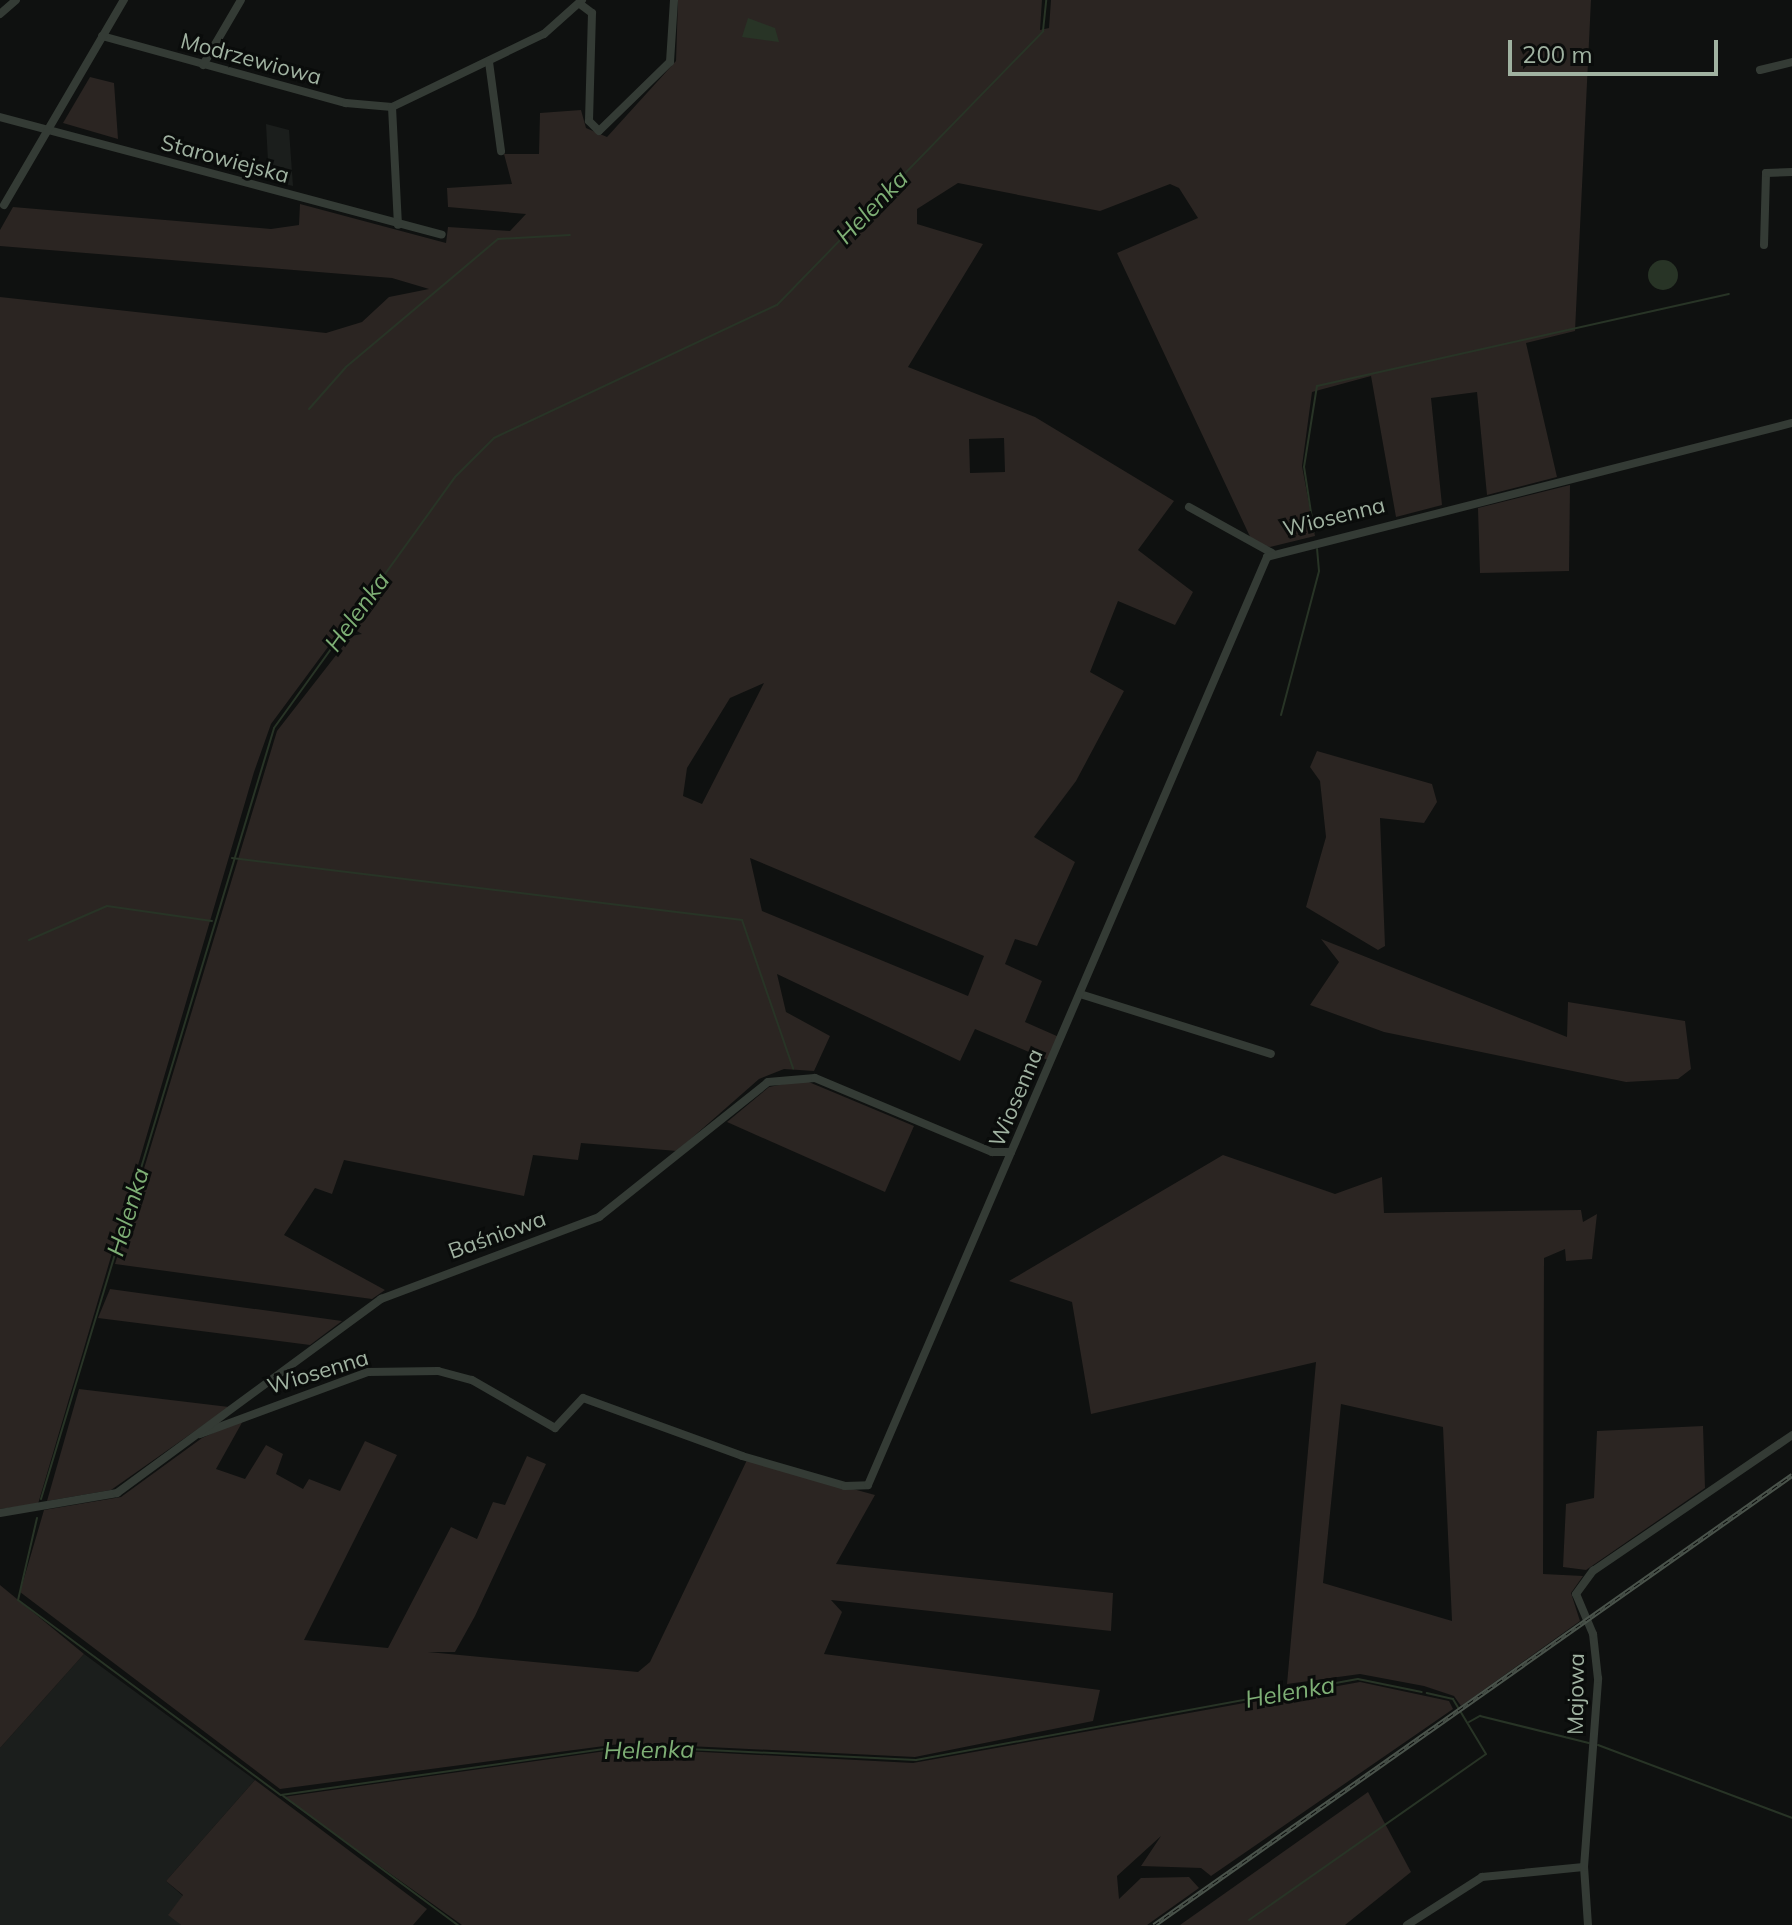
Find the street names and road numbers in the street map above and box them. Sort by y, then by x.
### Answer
street label: Modrzewiowa [178,28,324,90]
street label: Starowiejska [158,129,292,189]
street label: Wiosenna [1280,492,1388,542]
street label: Wiosenna [984,1045,1048,1151]
street label: Baśniowa [445,1205,549,1265]
street label: Wiosenna [264,1344,372,1400]
street label: Majowa [1562,1653,1590,1735]

